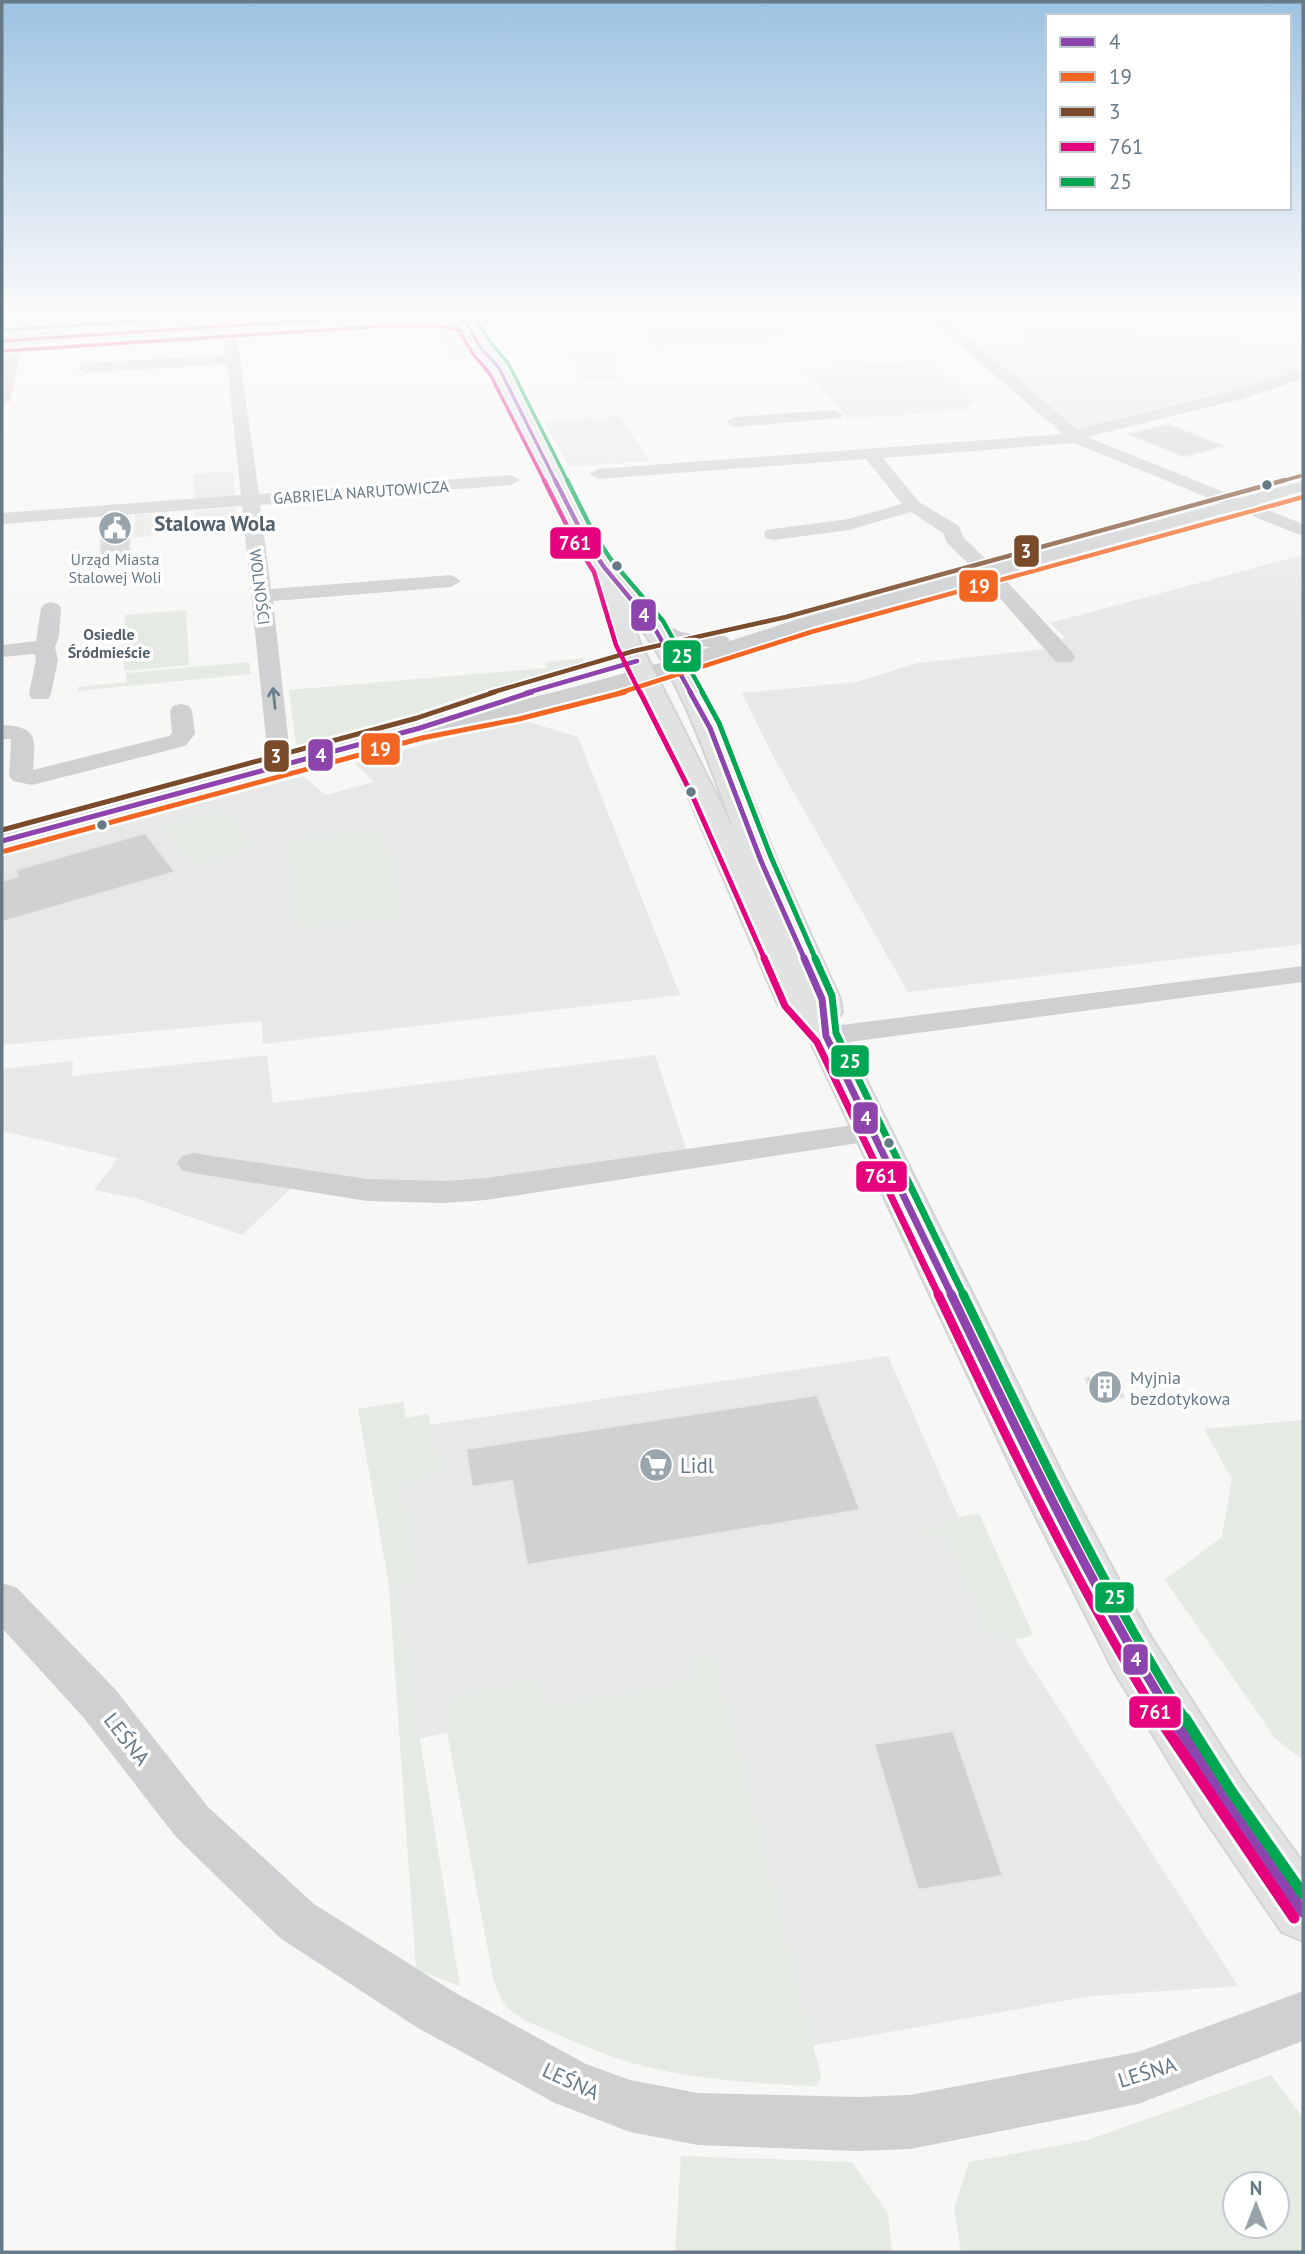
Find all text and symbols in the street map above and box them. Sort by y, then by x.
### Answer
legend [1046,14,1291,210]
text: 4 [1109,28,1120,55]
text: 19 [1109,63,1132,90]
text: 3 [1109,98,1120,125]
text: 761 [1109,133,1143,160]
text: 25 [1109,168,1132,195]
street label: GABRIELA NARUTOWICZA [273,476,450,508]
unlabelled marker [1260,478,1274,492]
public building icon: Urząd Miasta Stalowej Woli [96,509,134,547]
district label: Stalowa Wola [154,510,276,537]
line badge: 761 [549,526,602,560]
text: 761 [559,531,591,555]
line badge: 3 [1013,534,1040,568]
text: 3 [1021,539,1031,563]
street label: WOLNOŚCI [245,548,275,626]
place label: Urząd Miasta Stalowej Woli [69,549,162,587]
unlabelled marker [610,559,624,573]
line badge: 19 [958,569,999,603]
text: 19 [968,574,990,598]
line badge: 4 [630,598,657,632]
text: 4 [639,603,650,627]
district label: Osiedle Śródmieście [68,624,150,662]
line badge: 25 [662,639,702,673]
text: 25 [671,644,693,668]
one-way arrow [267,687,280,710]
line badge: 19 [360,732,401,766]
text: 19 [369,737,391,761]
line badge: 4 [307,738,334,772]
line badge: 3 [263,739,290,773]
text: 4 [316,743,327,767]
text: 3 [271,744,281,768]
unlabelled marker [684,785,698,799]
unlabelled marker [95,818,109,832]
line badge: 25 [830,1044,870,1078]
text: 25 [839,1049,861,1073]
line badge: 4 [852,1101,879,1135]
text: 4 [861,1106,872,1130]
unlabelled marker [882,1136,896,1150]
line badge: 761 [855,1160,908,1193]
text: 761 [865,1164,897,1188]
place label: Myjnia bezdotykowa [1130,1366,1231,1410]
building icon: Myjnia bezdotykowa [1086,1368,1124,1406]
supermarket icon: Lidl [637,1446,675,1484]
place label: Lidl [680,1452,714,1479]
line badge: 25 [1094,1581,1135,1614]
text: 25 [1104,1585,1126,1609]
line badge: 4 [1122,1643,1149,1676]
text: 4 [1131,1647,1142,1671]
line badge: 761 [1128,1695,1182,1729]
text: 761 [1139,1700,1171,1724]
street label: LEŚNA [98,1707,156,1771]
street label: LEŚNA [1115,2050,1180,2094]
street label: LEŚNA [538,2056,604,2106]
north arrow [1221,2170,1291,2240]
text: N [1250,2176,1262,2200]

